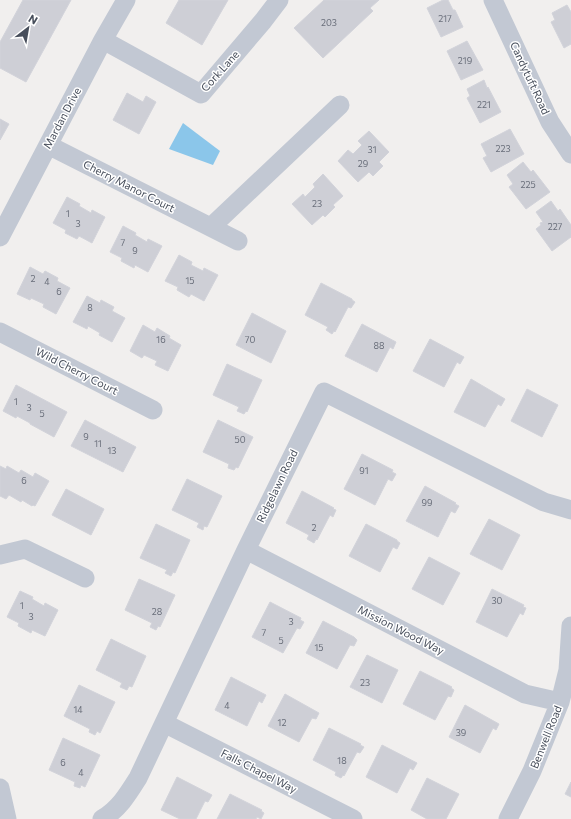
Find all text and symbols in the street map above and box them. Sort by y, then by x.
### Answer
north arrow [8,8,48,48]
text: N [27,11,40,27]
house number: 217 [438,13,452,24]
house number: 203 [321,17,337,28]
street label: Candytuft Road [508,39,553,116]
street label: Cork Lane [198,47,242,94]
house number: 219 [458,55,472,66]
street label: Mardan Drive [40,85,83,151]
house number: 221 [477,99,491,110]
house number: 223 [495,143,511,154]
house number: 31 [368,144,376,155]
street label: Cherry Manor Court [81,157,178,214]
house number: 29 [358,158,368,169]
house number: 225 [520,179,536,190]
house number: 23 [312,198,322,209]
house number: 1 [66,208,70,219]
house number: 3 [75,218,81,229]
house number: 227 [548,221,563,232]
house number: 7 [121,237,126,248]
house number: 9 [132,245,138,256]
house number: 2 [31,273,36,284]
house number: 15 [185,275,195,286]
house number: 4 [44,276,50,287]
house number: 6 [56,286,62,297]
house number: 8 [87,302,93,313]
house number: 16 [156,334,166,345]
house number: 70 [245,334,255,345]
house number: 88 [374,340,384,351]
street label: Wild Cherry Court [34,344,121,397]
house number: 1 [14,396,18,407]
house number: 3 [26,402,32,413]
house number: 5 [39,408,45,419]
house number: 9 [83,431,89,442]
house number: 50 [234,434,246,445]
house number: 11 [94,438,102,449]
house number: 13 [108,445,116,456]
street label: Ridgelawn Road [253,447,300,524]
house number: 91 [359,465,369,476]
house number: 6 [21,475,27,486]
house number: 99 [422,497,432,508]
house number: 2 [312,522,317,533]
house number: 30 [491,595,503,606]
house number: 1 [20,600,24,611]
street label: Mission Wood Way [356,602,447,657]
house number: 28 [152,606,162,617]
house number: 3 [28,611,34,622]
house number: 3 [288,616,294,627]
house number: 7 [262,627,267,638]
house number: 5 [278,635,284,646]
house number: 15 [314,642,324,653]
house number: 23 [360,677,370,688]
house number: 4 [224,700,230,711]
street label: Benwell Road [527,703,564,770]
house number: 14 [73,704,83,715]
house number: 12 [278,717,286,728]
house number: 39 [456,727,466,738]
street label: Falls Chapel Way [219,746,300,795]
house number: 18 [337,755,347,766]
house number: 6 [60,757,66,768]
house number: 4 [78,767,84,778]

